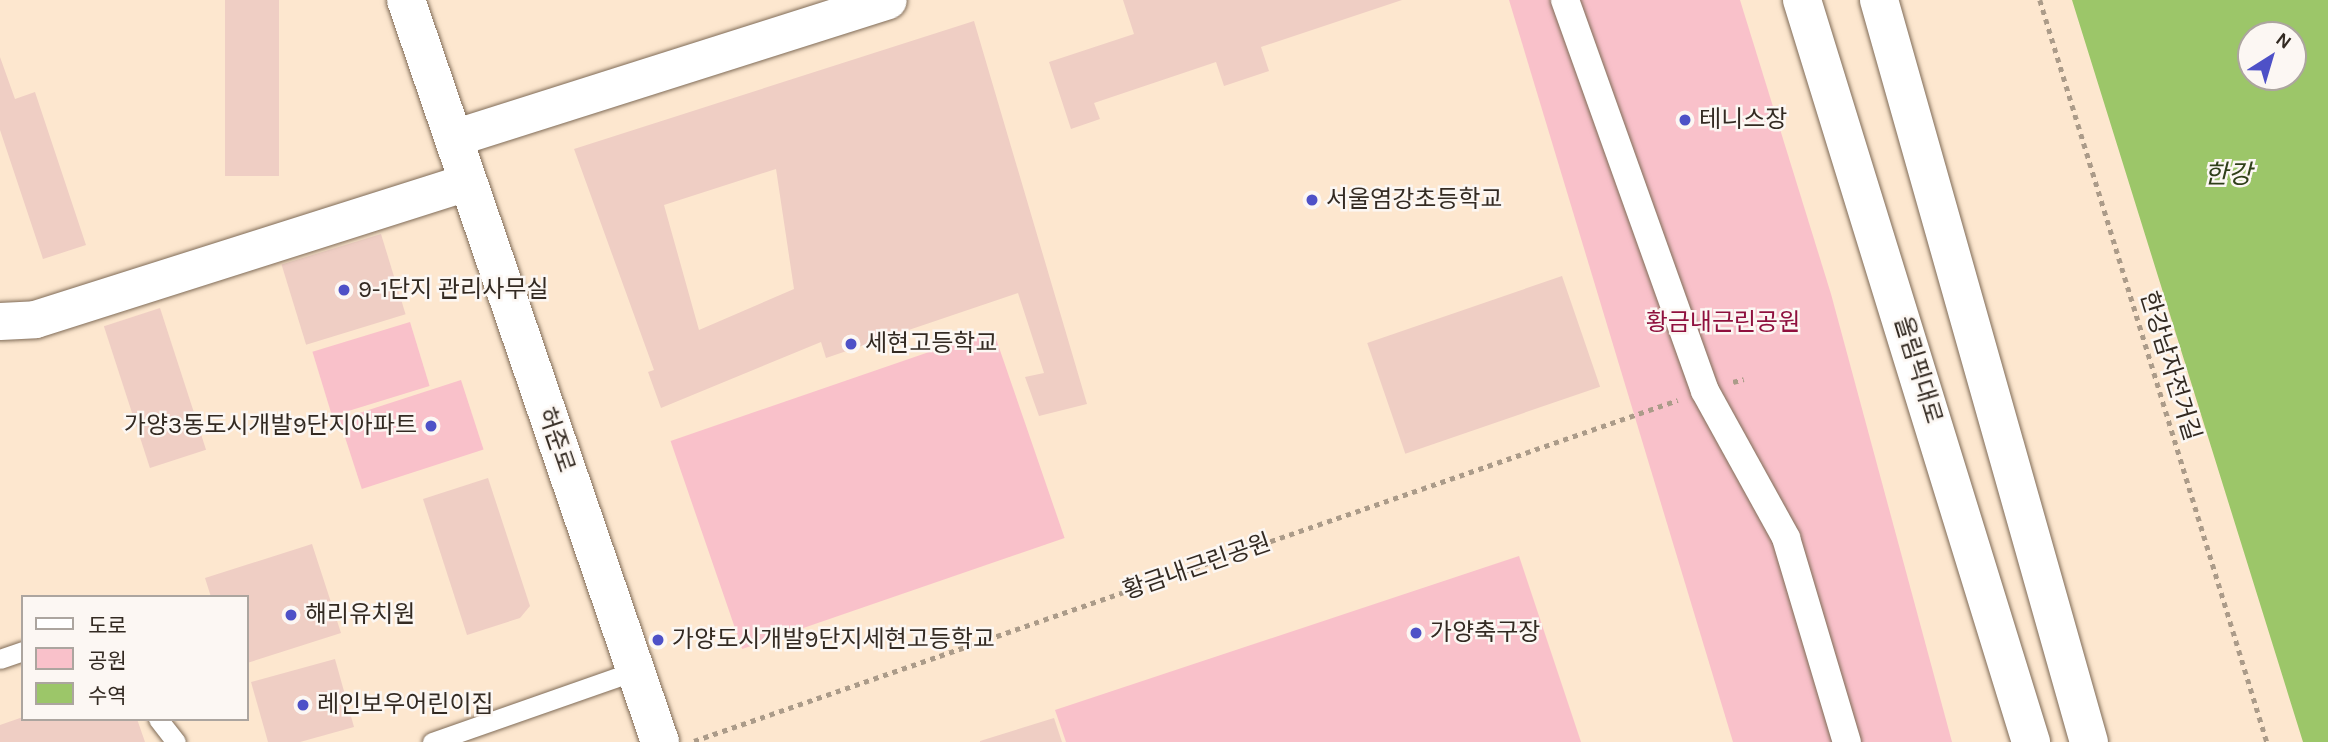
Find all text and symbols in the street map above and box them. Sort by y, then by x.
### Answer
north arrow [2237,21,2307,91]
text: N [2271,28,2295,54]
place label: 테니스장 [1699,106,1787,134]
marker: 테니스장 [1677,112,1693,128]
water label: 한강 [2204,159,2252,191]
place label: 서울염강초등학교 [1326,186,1503,214]
marker: 서울염강초등학교 [1304,192,1320,208]
place label: 9-1단지 관리사무실 [358,276,548,304]
marker: 9-1단지 관리사무실 [336,282,352,298]
street label: 한강남자전거길 [2134,288,2206,444]
park label: 황금내근린공원 [1646,309,1800,337]
street label: 올림픽대로 [1888,313,1948,427]
place label: 세현고등학교 [865,330,997,358]
marker: 세현고등학교 [843,336,859,352]
street label: 허준로 [532,404,580,476]
place label: 가양3동도시개발9단지아파트 [124,412,417,440]
marker: 가양3동도시개발9단지아파트 [423,418,439,434]
street label: 황금내근린공원 [1119,528,1275,606]
legend [21,595,248,721]
place label: 해리유치원 [305,601,415,629]
marker: 해리유치원 [283,607,299,623]
text: 도로 [88,614,127,638]
place label: 가양축구장 [1430,619,1540,647]
marker: 가양축구장 [1408,625,1424,641]
place label: 가양도시개발9단지세현고등학교 [672,626,995,654]
marker: 가양도시개발9단지세현고등학교 [650,632,666,648]
text: 공원 [88,649,127,673]
text: 수역 [88,684,127,708]
place label: 레인보우어린이집 [317,691,494,719]
marker: 레인보우어린이집 [295,697,311,713]

